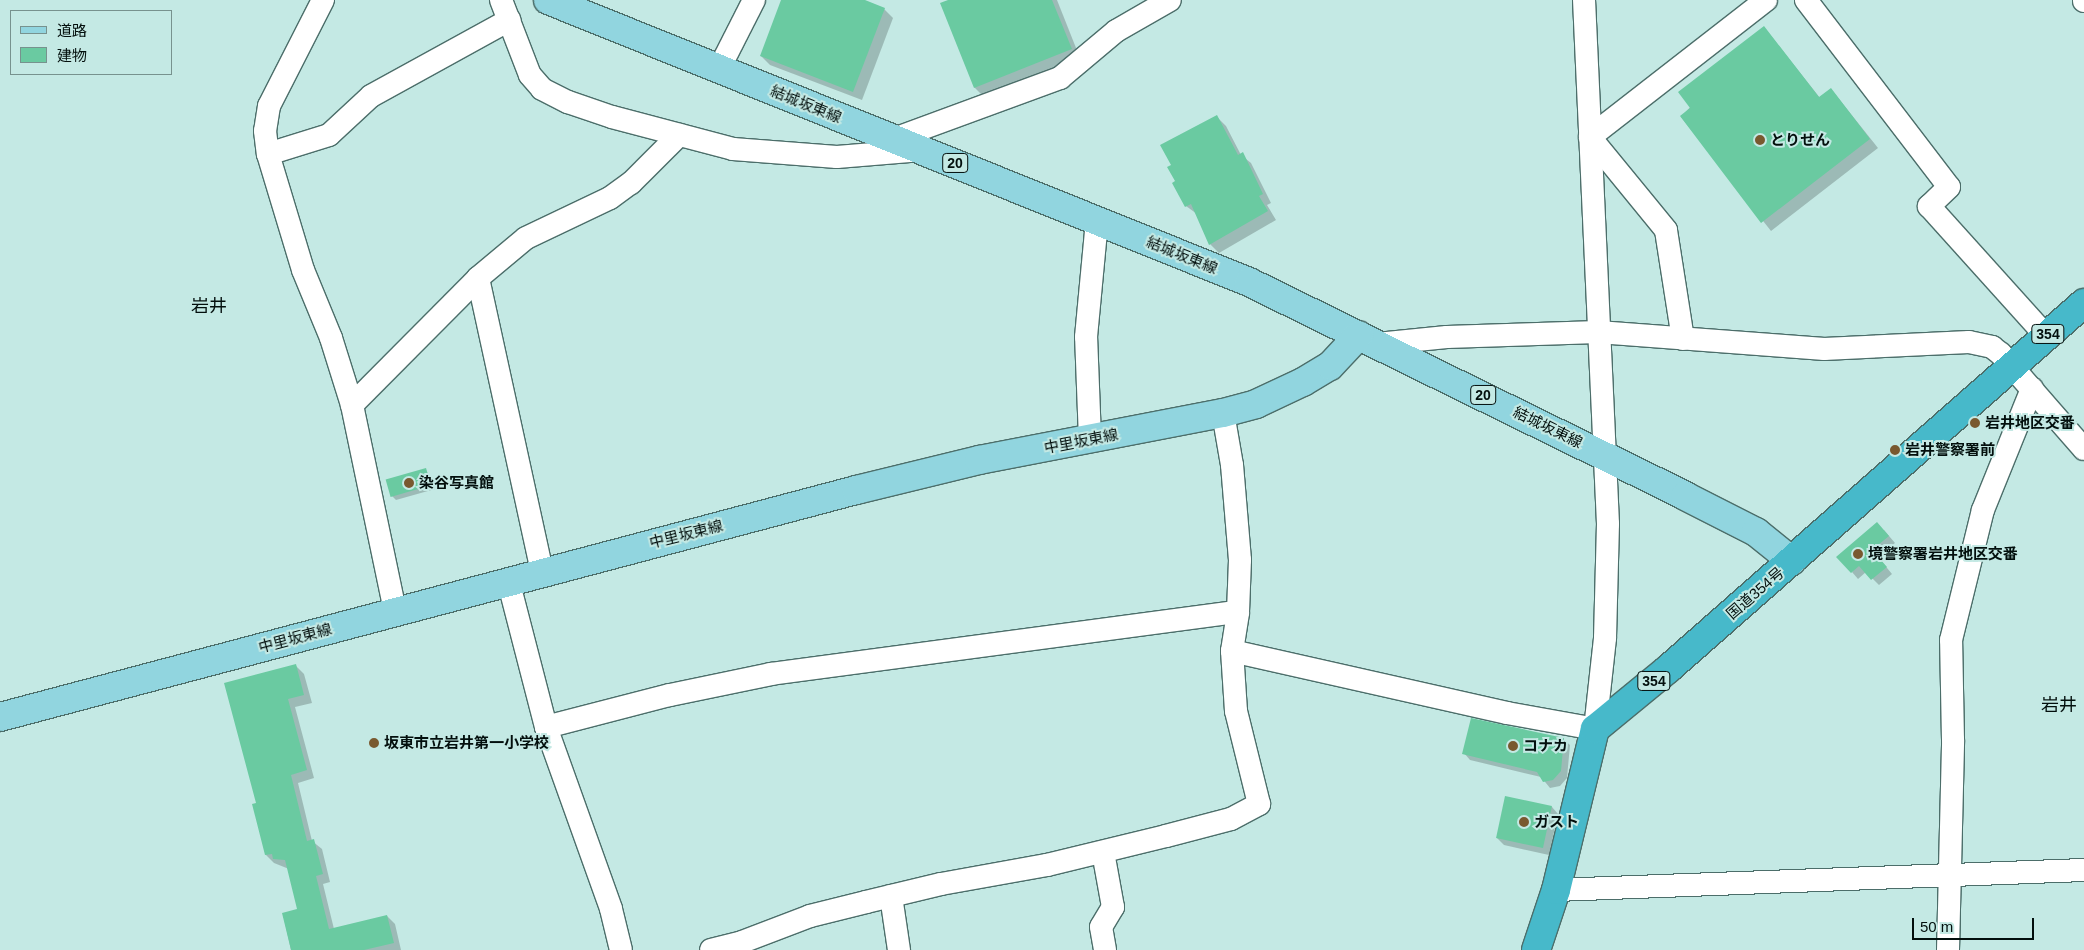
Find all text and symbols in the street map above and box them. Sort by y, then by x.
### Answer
legend [10,10,172,75]
text: 道路 [57,22,87,39]
text: 建物 [57,47,87,64]
street label: 結城坂東線 [768,82,844,126]
place label: とりせん [1770,131,1830,149]
marker: とりせん [1754,134,1766,146]
road number: 20 [941,152,969,174]
street label: 結城坂東線 [1144,233,1220,277]
district label: 岩井 [191,295,227,317]
road number: 354 [2030,322,2066,346]
road number: 20 [1469,384,1497,406]
street label: 結城坂東線 [1510,402,1586,452]
place label: 岩井地区交番 [1985,414,2075,432]
marker: 岩井地区交番 [1969,417,1981,429]
street label: 中里坂東線 [1042,425,1120,457]
place label: 岩井警察署前 [1905,441,1995,459]
marker: 岩井警察署前 [1889,444,1901,456]
place label: 染谷写真館 [419,474,494,492]
marker: 染谷写真館 [403,477,415,489]
street label: 中里坂東線 [647,516,725,552]
place label: 境警察署岩井地区交番 [1868,545,2018,563]
marker: 境警察署岩井地区交番 [1852,548,1864,560]
street label: 国道354号 [1723,563,1787,623]
street label: 中里坂東線 [256,620,334,656]
road number: 354 [1636,669,1672,692]
district label: 岩井 [2041,694,2077,716]
place label: 坂東市立岩井第一小学校 [384,734,549,752]
marker: 坂東市立岩井第一小学校 [368,737,380,749]
place label: コナカ [1523,737,1568,755]
marker: コナカ [1507,740,1519,752]
place label: ガスト [1534,813,1579,831]
marker: ガスト [1518,816,1530,828]
scale bar [1914,908,2036,940]
text: 50 m [1920,918,1953,935]

